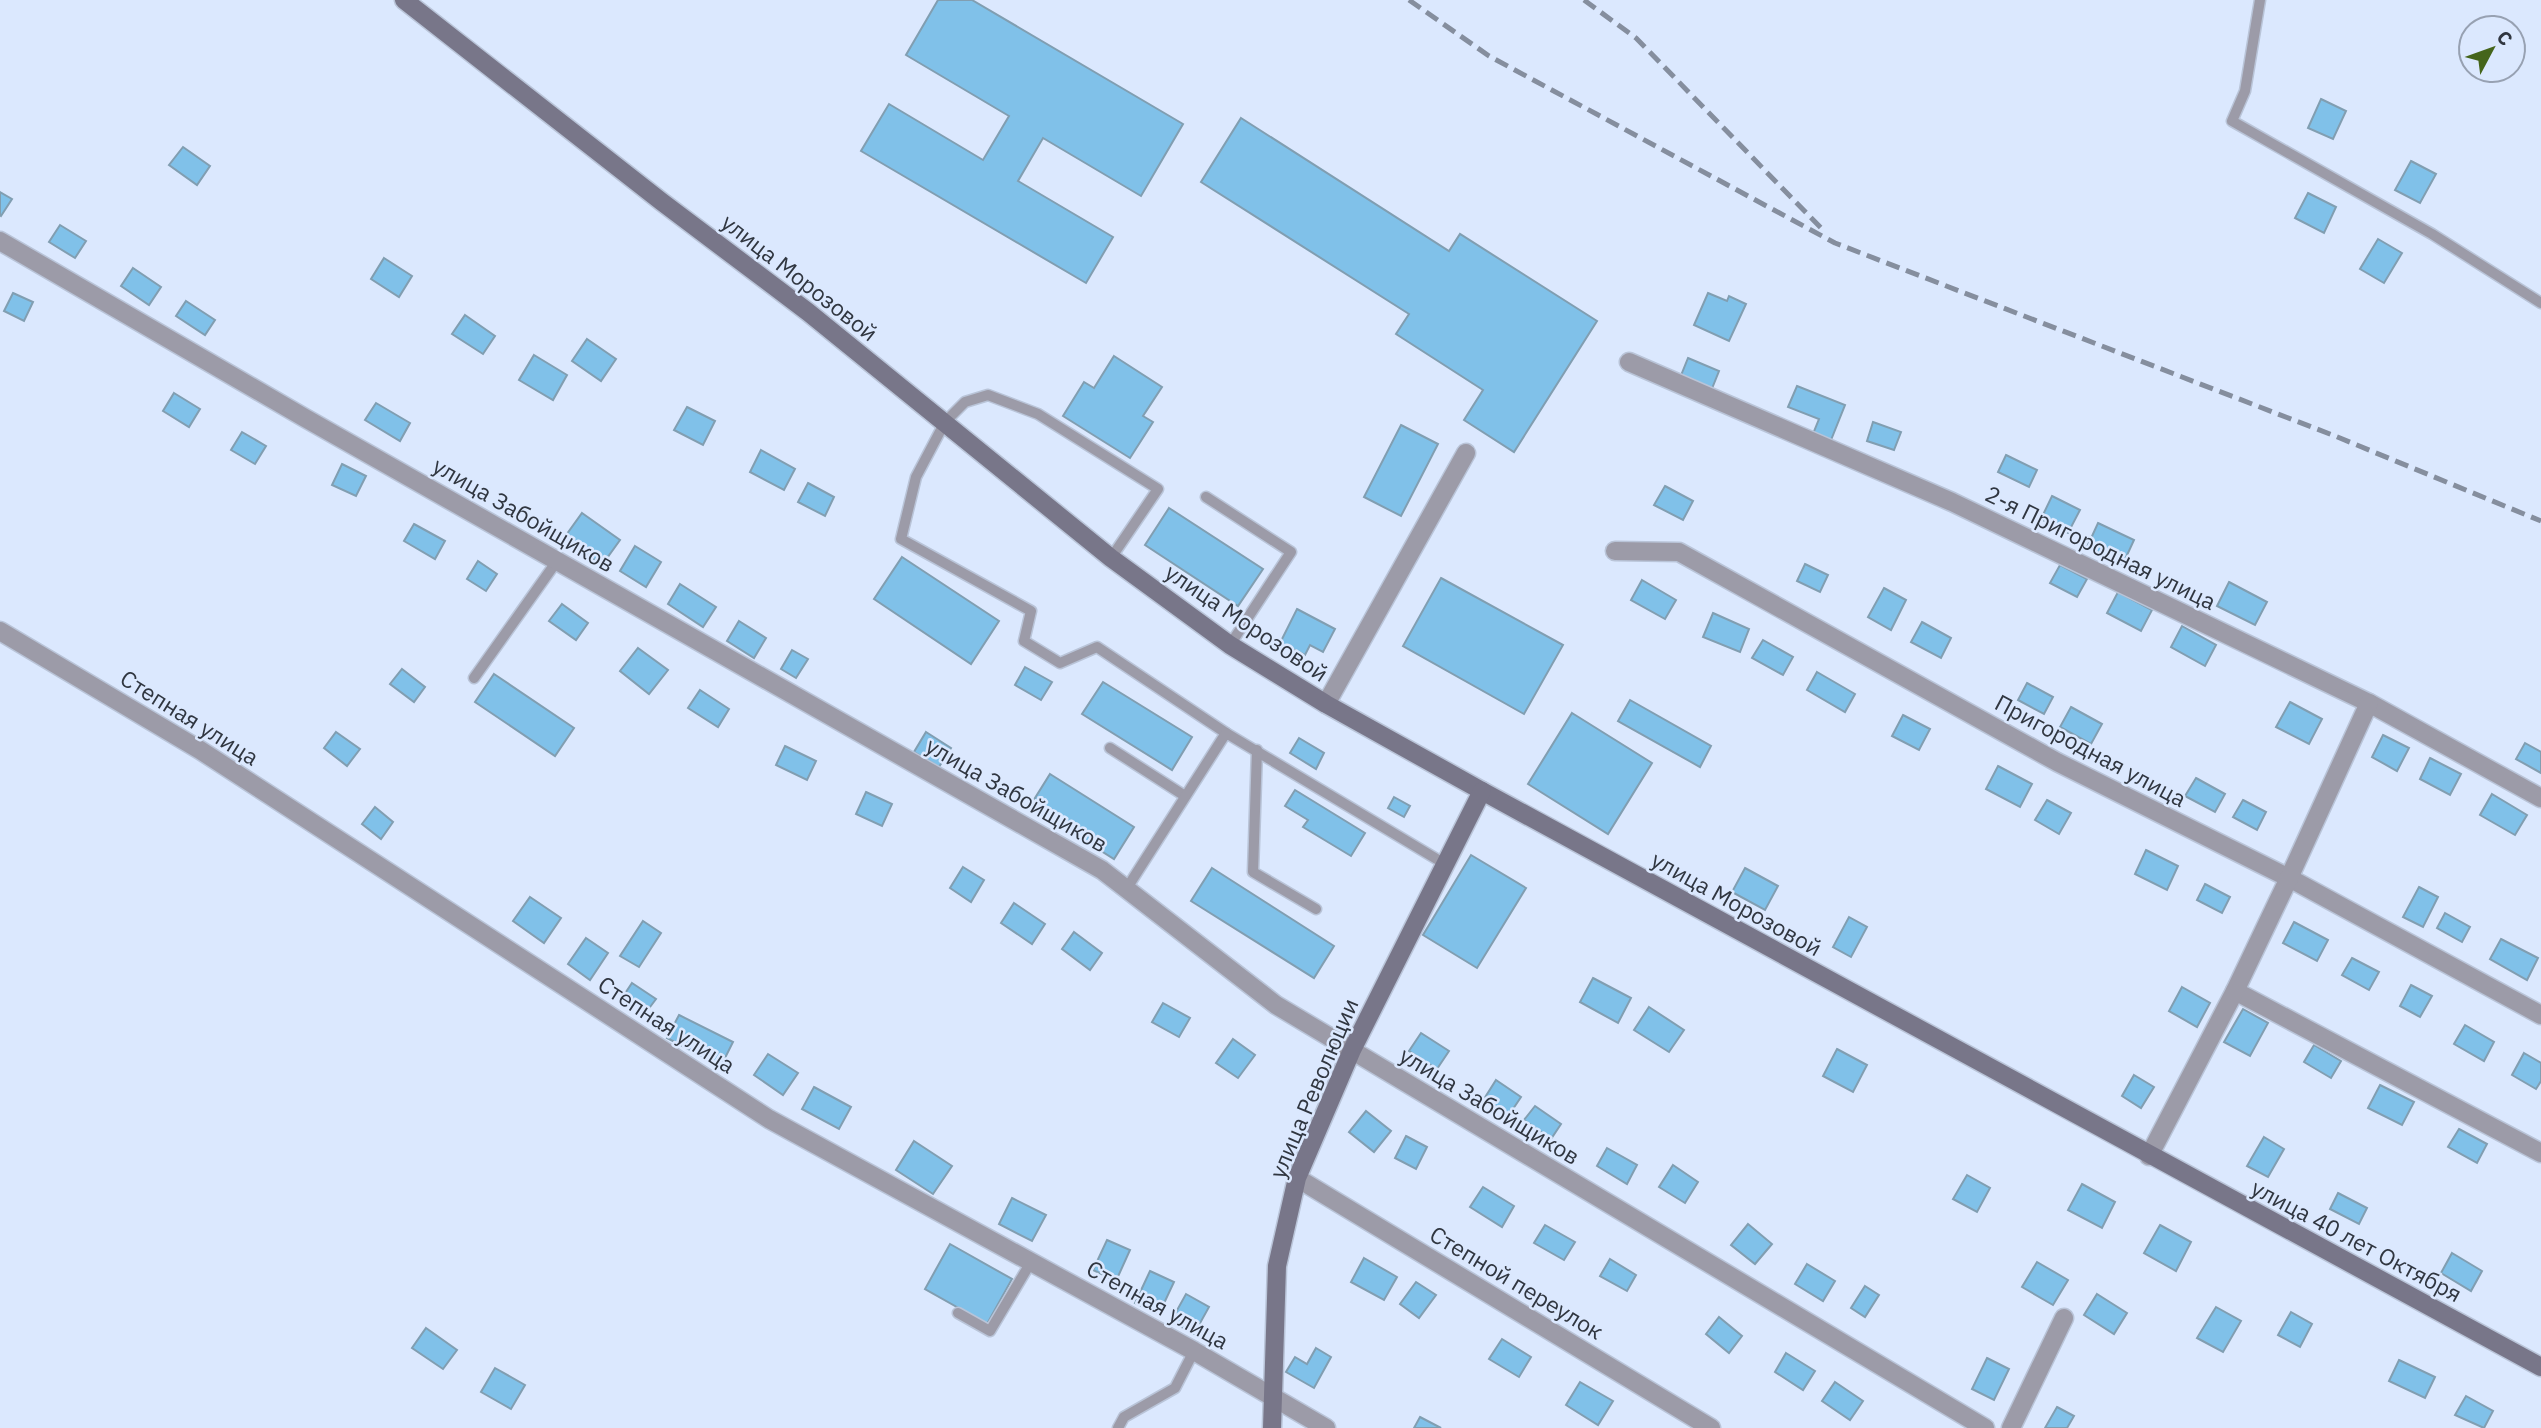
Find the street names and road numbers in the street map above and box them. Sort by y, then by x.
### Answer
street label: улица Морозовой [716,207,884,347]
street label: улица Забойщиков [428,450,620,578]
street label: 2-я Пригородная улица [1981,478,2221,616]
street label: улица Морозовой [1160,556,1334,688]
street label: Степная улица [115,662,265,772]
street label: Пригородная улица [1990,687,2192,813]
street label: улица Забойщиков [921,730,1113,858]
street label: улица Морозовой [1646,844,1828,962]
street label: Степная улица [593,968,741,1080]
street label: улица Революции [1262,993,1364,1183]
street label: улица Забойщиков [1394,1039,1586,1171]
street label: улица 40 лет Октября [2247,1172,2467,1308]
street label: Степной переулок [1425,1218,1609,1346]
street label: Степная улица [1082,1253,1234,1355]

